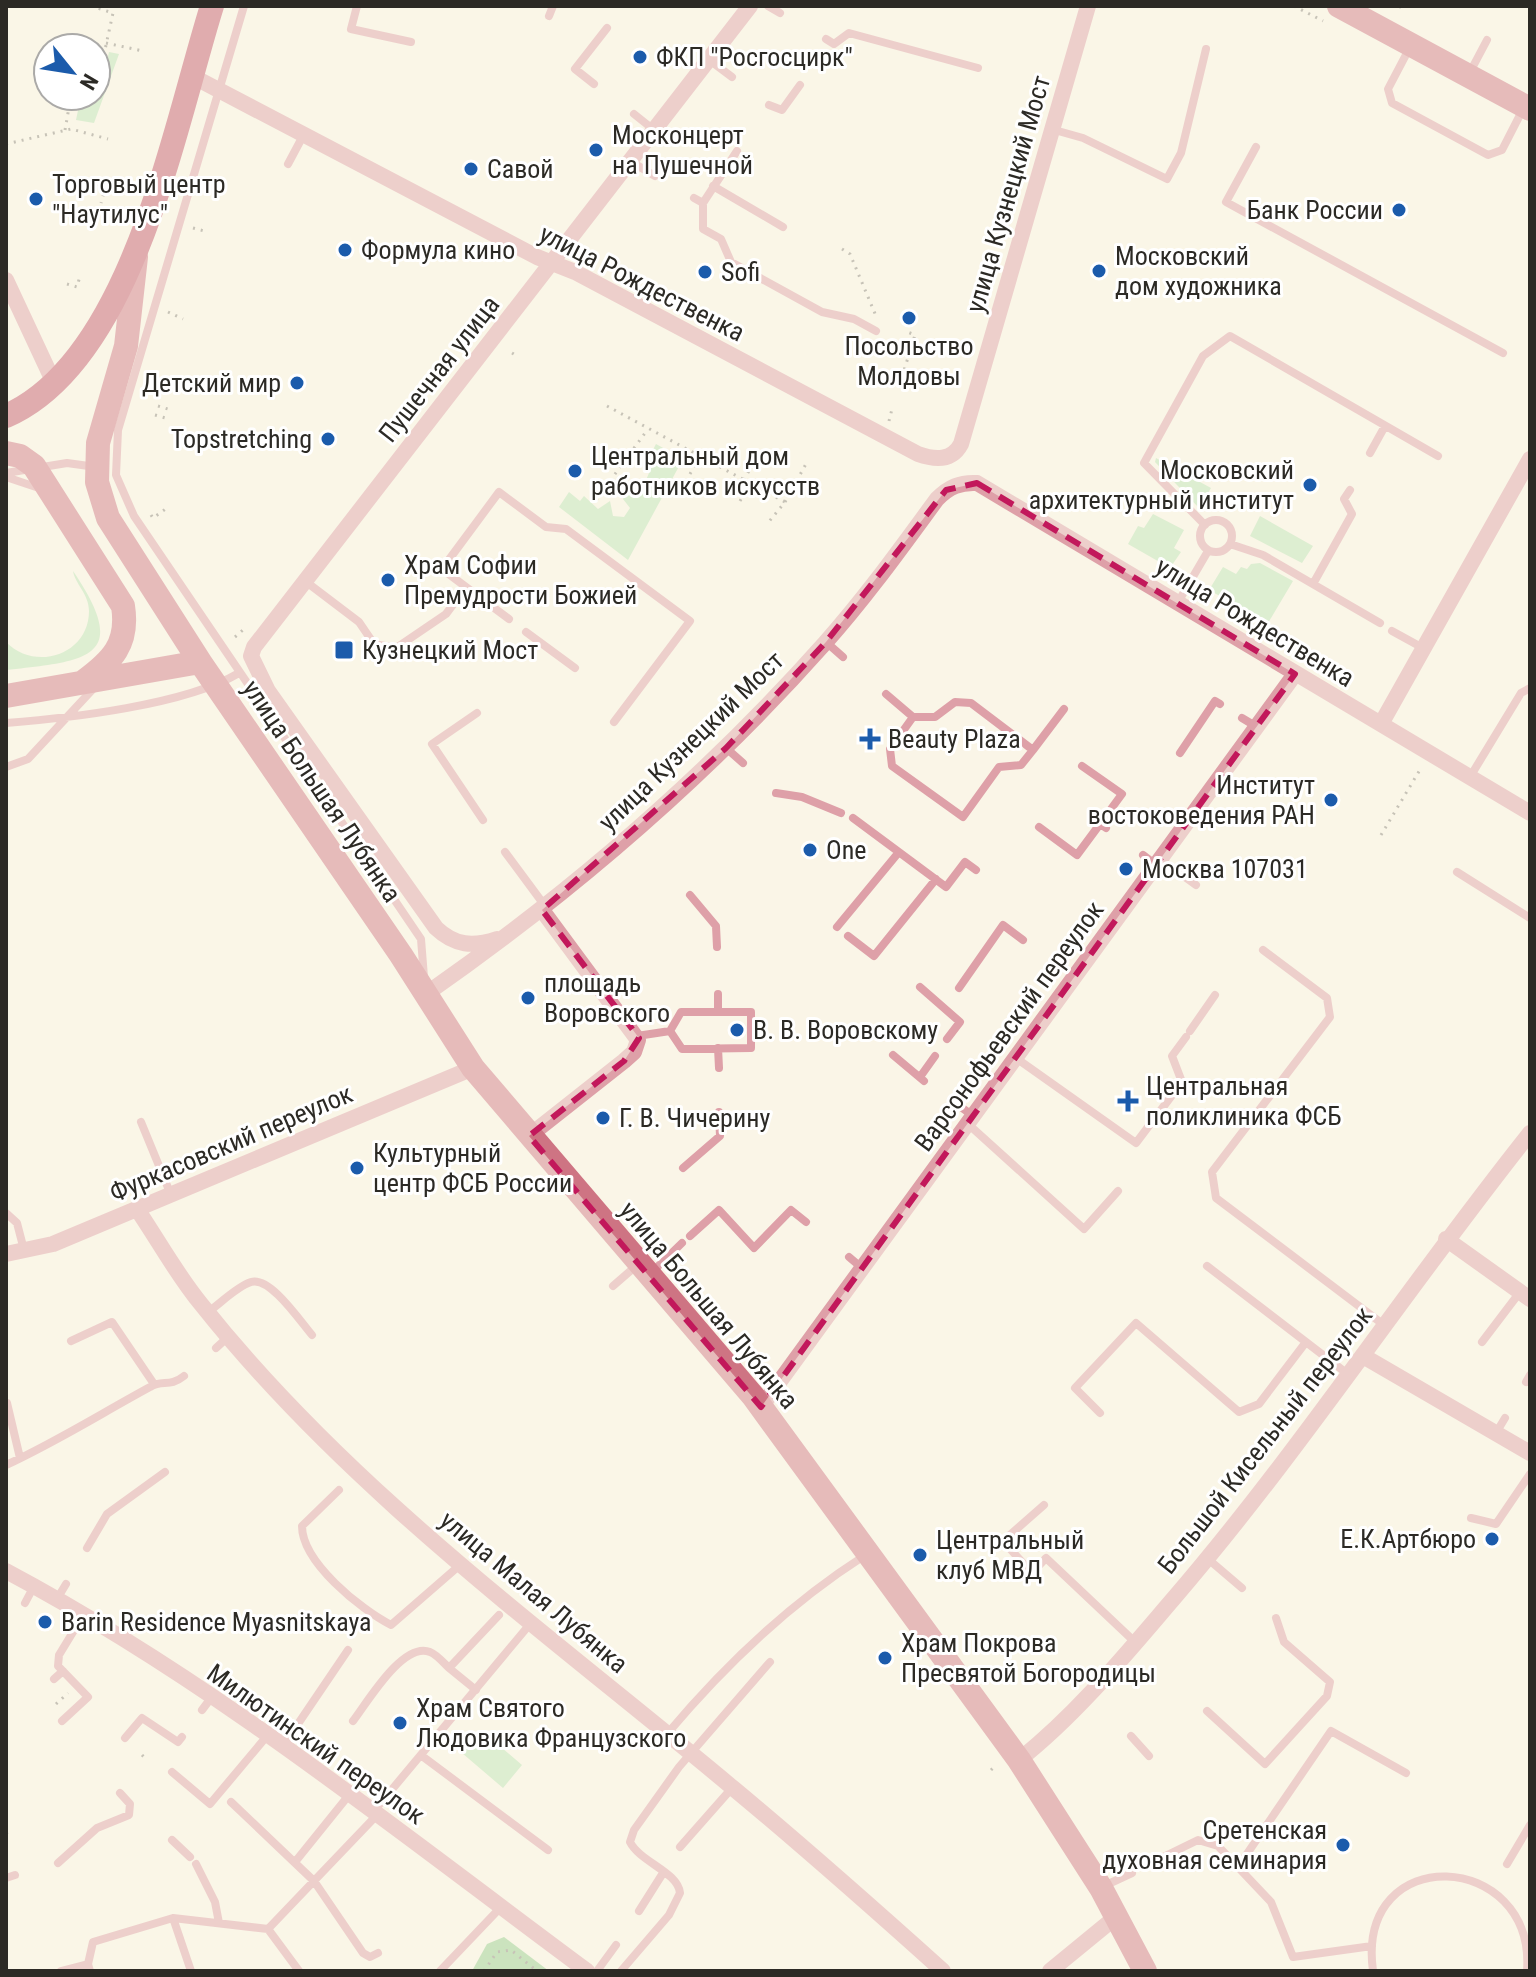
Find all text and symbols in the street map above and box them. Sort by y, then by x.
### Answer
north arrow [32,32,112,112]
place label: ФКП "Росгосцирк" [656,42,853,72]
marker: ФКП "Росгосцирк" [631,48,649,66]
text: N [75,70,103,94]
street label: улица Кузнецкий Мост [960,72,1056,316]
place label: Москонцерт на Пушечной [612,120,753,180]
marker: Москонцерт на Пушечной [587,141,605,159]
place label: Савой [487,154,554,184]
marker: Савой [462,160,480,178]
place label: Торговый центр "Наутилус" [52,169,226,229]
marker: Торговый центр "Наутилус" [27,190,45,208]
place label: Банк России [1247,195,1383,225]
marker: Банк России [1390,201,1408,219]
street label: улица Рождественка [535,218,749,348]
place label: Формула кино [361,235,515,265]
marker: Формула кино [336,241,354,259]
place label: Московский дом художника [1115,241,1282,301]
place label: Sofi [721,257,760,287]
marker: Московский дом художника [1090,262,1108,280]
marker: Sofi [696,263,714,281]
street label: Пушечная улица [373,290,505,448]
marker: Посольство Молдовы [900,309,918,327]
place label: Посольство Молдовы [845,331,973,391]
place label: Детский мир [142,368,281,398]
marker: Детский мир [288,374,306,392]
place label: Topstretching [171,424,312,454]
marker: Topstretching [319,430,337,448]
place label: Центральный дом работников искусств [591,441,820,501]
place label: Московский архитектурный институт [1029,455,1294,515]
marker: Центральный дом работников искусств [566,462,584,480]
marker: Московский архитектурный институт [1301,476,1319,494]
place label: Храм Софии Премудрости Божией [404,550,637,610]
street label: улица Рождественка [1151,551,1359,693]
marker: Храм Софии Премудрости Божией [379,571,397,589]
place label: Кузнецкий Мост [362,635,538,665]
marker: Кузнецкий Мост [333,639,355,661]
street label: улица Кузнецкий Мост [592,645,790,837]
street label: улица Большая Лубянка [237,674,407,908]
place label: Beauty Plaza [888,724,1021,754]
marker: Beauty Plaza [859,728,881,750]
place label: Институт востоковедения РАН [1088,770,1315,830]
marker: Институт востоковедения РАН [1322,791,1340,809]
place label: One [826,835,866,865]
marker: One [801,841,819,859]
place label: Москва 107031 [1142,854,1308,884]
marker: Москва 107031 [1117,860,1135,878]
street label: Варсонофьевский переулок [908,895,1110,1157]
place label: площадь Воровского [544,968,670,1028]
marker: площадь Воровского [519,989,537,1007]
place label: В. В. Воровскому [753,1015,938,1045]
marker: В. В. Воровскому [728,1021,746,1039]
place label: Центральная поликлиника ФСБ [1146,1071,1342,1131]
street label: Фуркасовский переулок [105,1078,357,1208]
marker: Центральная поликлиника ФСБ [1117,1090,1139,1112]
place label: Г. В. Чичерину [619,1103,770,1133]
marker: Г. В. Чичерину [594,1109,612,1127]
place label: Культурный центр ФСБ России [373,1138,572,1198]
marker: Культурный центр ФСБ России [348,1159,366,1177]
street label: улица Большая Лубянка [614,1195,804,1415]
street label: Большой Кисельный переулок [1151,1300,1379,1579]
street label: улица Малая Лубянка [434,1505,634,1679]
place label: Е.К.Артбюро [1340,1524,1476,1554]
place label: Центральный клуб МВД [936,1525,1084,1585]
marker: Е.К.Артбюро [1483,1530,1501,1548]
marker: Центральный клуб МВД [911,1546,929,1564]
place label: Barin Residence Myasnitskaya [61,1607,372,1637]
marker: Barin Residence Myasnitskaya [36,1613,54,1631]
place label: Храм Покрова Пресвятой Богородицы [901,1628,1156,1688]
marker: Храм Покрова Пресвятой Богородицы [876,1649,894,1667]
street label: Милютинский переулок [202,1658,431,1831]
place label: Храм Святого Людовика Французского [416,1693,686,1753]
marker: Храм Святого Людовика Французского [391,1714,409,1732]
place label: Сретенская духовная семинария [1102,1815,1327,1875]
marker: Сретенская духовная семинария [1334,1836,1352,1854]

